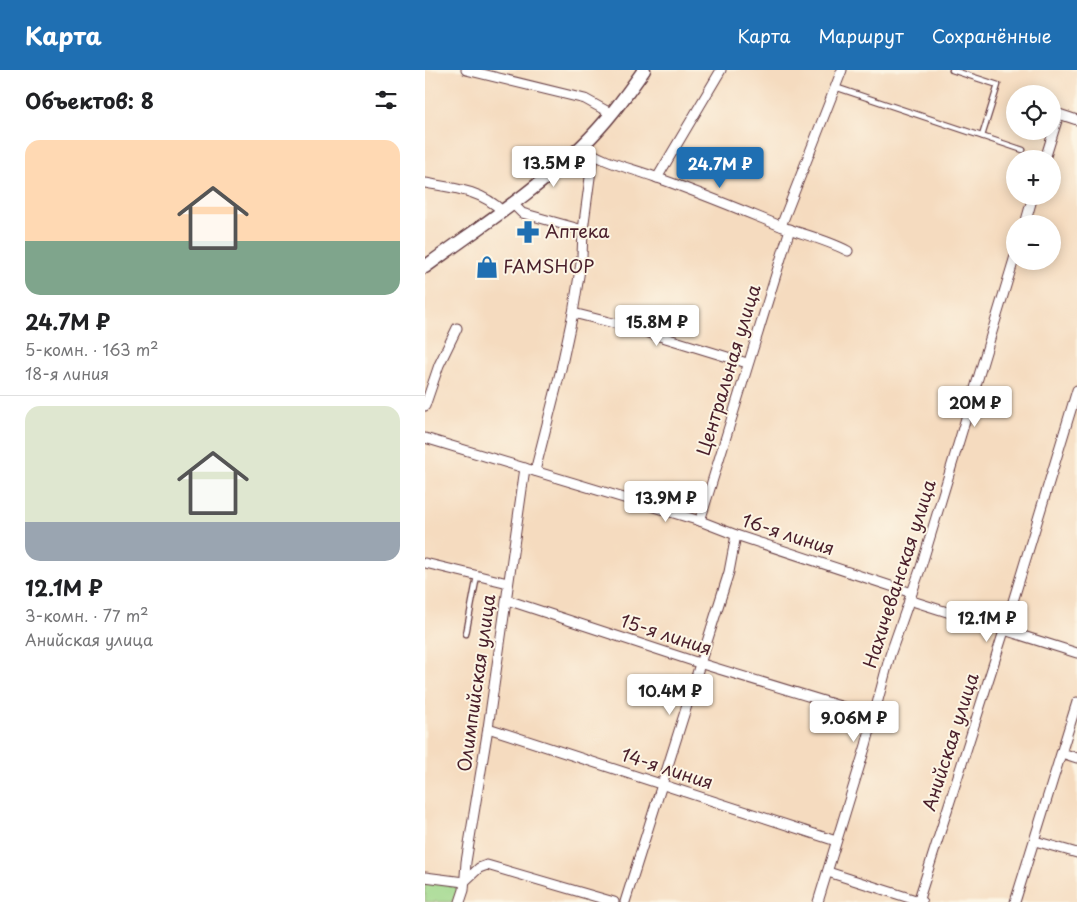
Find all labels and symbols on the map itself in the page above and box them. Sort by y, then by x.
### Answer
pin: 13.5M ₽ [508,146,600,188]
pin: 24.7M ₽ [674,146,766,189]
place label: Аптека [545,217,610,244]
pharmacy icon: Аптека [515,219,541,245]
place label: FAMSHOP [503,252,594,279]
shop icon: FAMSHOP [474,254,500,280]
street label: Центральная улица [689,280,767,458]
pin: 15.8M ₽ [611,304,703,347]
pin: 20M ₽ [940,386,1010,428]
street label: Нахичеванская улица [855,475,942,671]
pin: 13.9M ₽ [620,480,712,523]
street label: 16-я линия [739,506,838,561]
street label: Олимпийская улица [450,592,501,773]
pin: 12.1M ₽ [941,600,1033,643]
street label: 15-я линия [617,606,716,661]
street label: Анийская улица [914,668,985,814]
pin: 10.4M ₽ [624,674,716,716]
pin: 9.06M ₽ [808,700,900,743]
street label: 14-я линия [618,740,717,795]

